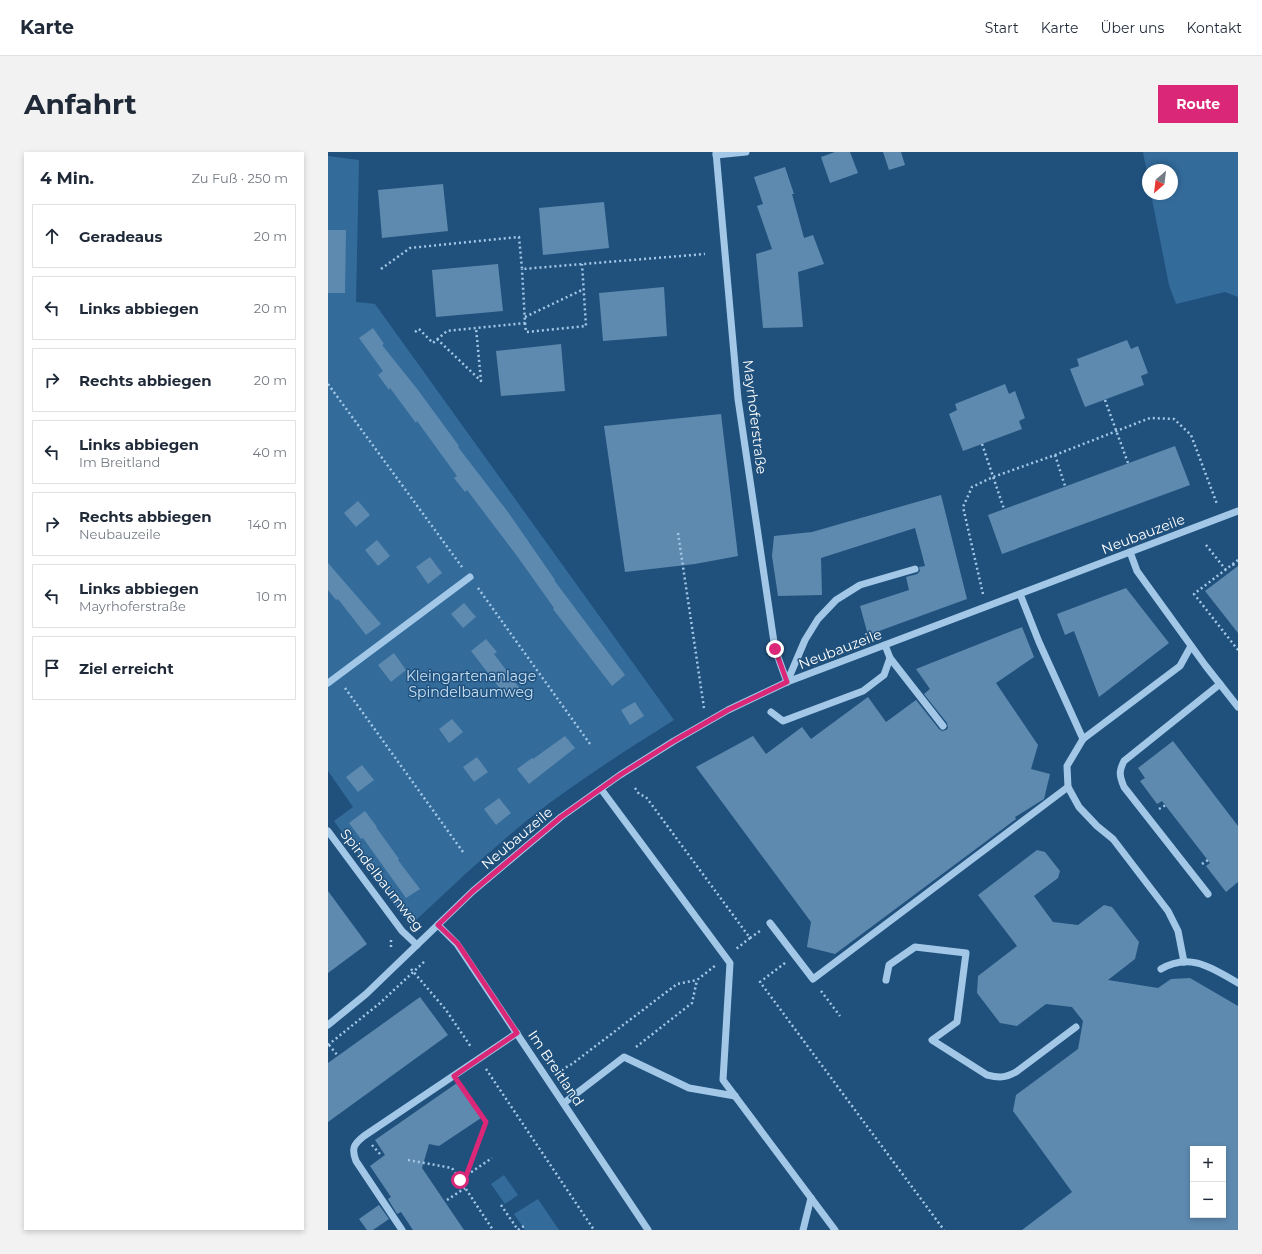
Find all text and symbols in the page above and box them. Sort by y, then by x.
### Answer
text: Karte [20,16,74,39]
text: Start [985,19,1019,37]
text: Karte [1041,19,1078,37]
text: Über uns [1100,19,1164,37]
text: Kontakt [1186,19,1242,37]
button: Route [1158,85,1238,123]
text: Anfahrt [24,87,137,121]
north arrow [1142,164,1178,200]
text: 4 Min. [40,168,94,188]
text: Zu Fuß · 250 m [191,170,288,186]
icon: ahead [41,225,63,247]
text: Geradeaus [79,227,162,246]
text: 20 m [254,228,287,244]
icon: left [41,297,63,319]
text: Links abbiegen [79,299,199,318]
text: 20 m [254,300,287,316]
street label: Mayrhoferstraße [739,359,771,475]
icon: right [41,369,63,391]
text: Rechts abbiegen [79,371,212,390]
text: 20 m [254,372,287,388]
text: Links abbiegen [79,435,199,454]
icon: left [41,441,63,463]
text: 40 m [253,444,287,460]
text: Im Breitland [79,454,160,470]
text: Rechts abbiegen [79,507,212,526]
street label: Neubauzeile [1099,510,1187,558]
icon: right [41,513,63,535]
text: 140 m [248,516,287,532]
text: Neubauzeile [79,526,161,542]
text: Links abbiegen [79,579,199,598]
icon: left [41,585,63,607]
text: 10 m [257,588,287,604]
text: Mayrhoferstraße [79,598,186,614]
street label: Neubauzeile [796,625,884,673]
route end [766,640,784,658]
icon: arrive [41,657,63,679]
text: Ziel erreicht [79,659,174,678]
park label: Kleingartenanlage Spindelbaumweg [406,667,536,701]
street label: Neubauzeile [478,803,556,873]
street label: Spindelbaumweg [336,825,428,935]
street label: Im Breitland [524,1027,588,1109]
map controls [1190,1146,1226,1218]
button: + [1190,1146,1226,1182]
route start [451,1171,469,1189]
button: − [1190,1182,1226,1218]

